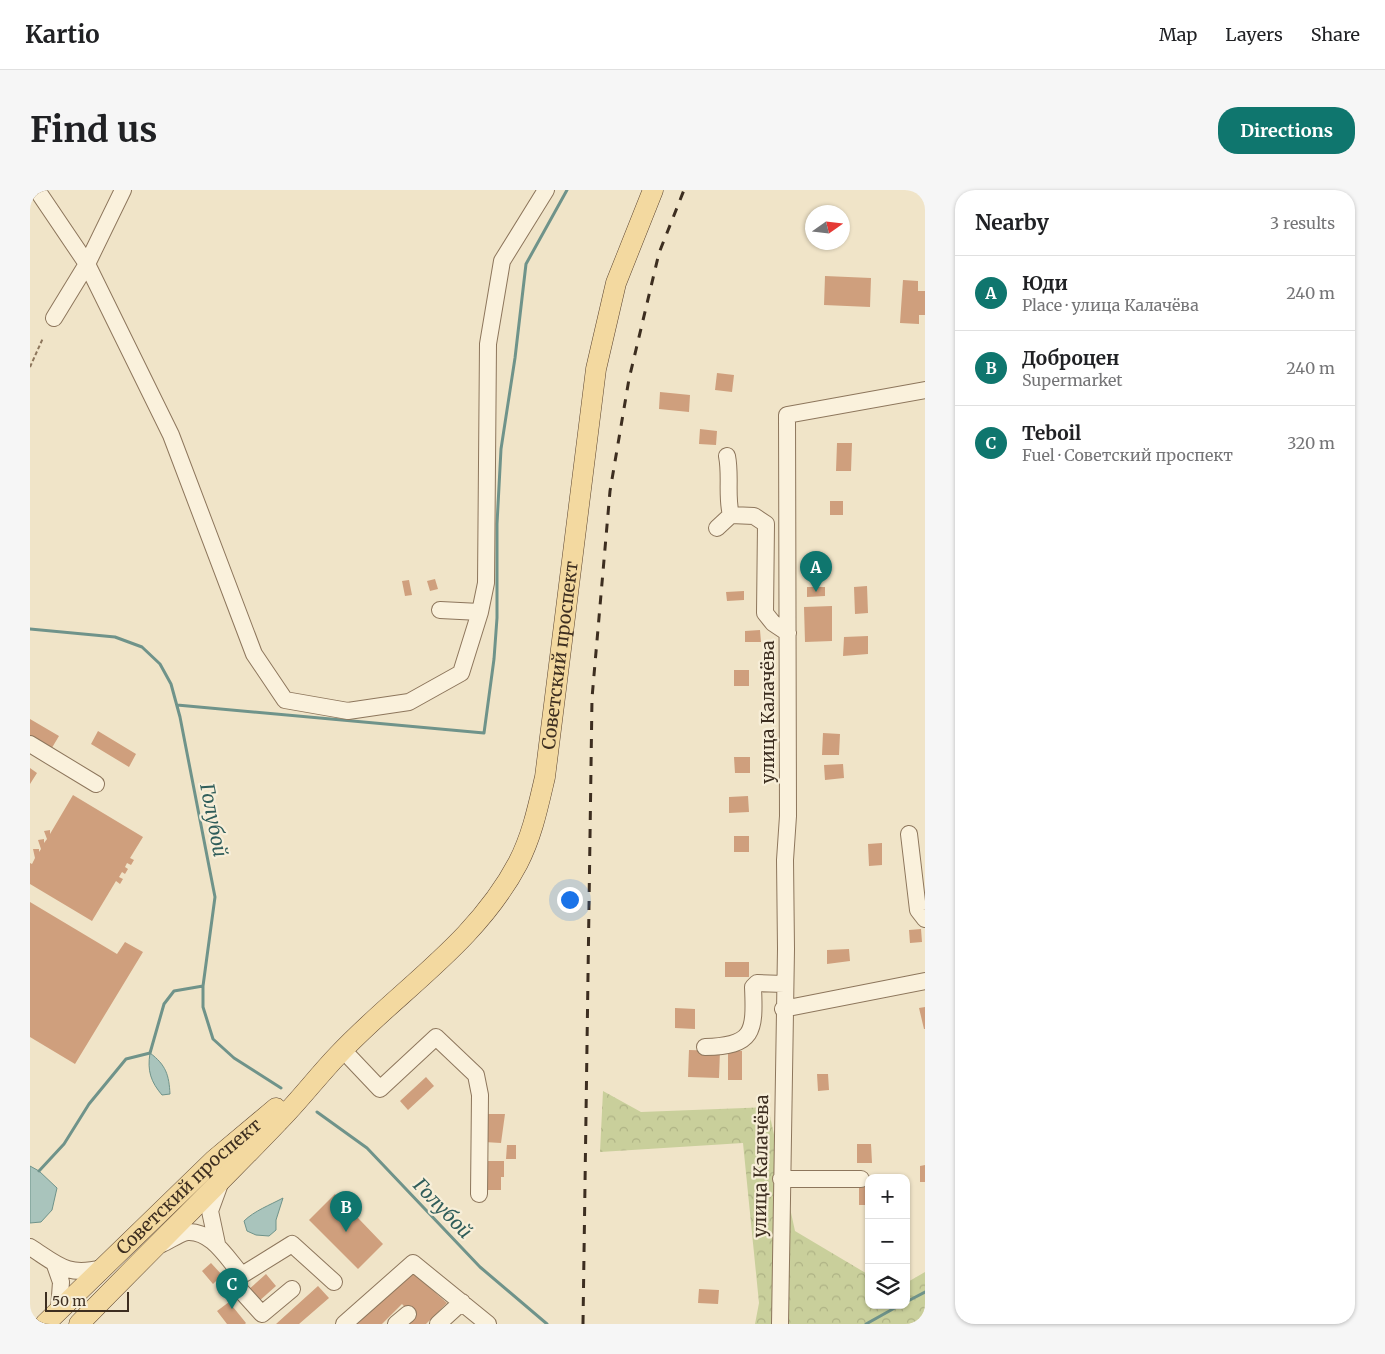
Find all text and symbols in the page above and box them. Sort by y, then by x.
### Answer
text: Kartio [25,19,100,50]
text: Map [1159,23,1197,46]
text: Layers [1225,23,1283,46]
text: Share [1311,23,1360,46]
button: Directions [1218,107,1355,154]
text: Find us [30,108,157,152]
north arrow [805,205,850,250]
text: Nearby [975,209,1049,236]
text: 3 results [1270,213,1335,233]
text: Юди [1022,271,1068,295]
text: A [985,283,997,303]
text: 240 m [1286,283,1335,303]
text: Place · улица Калачёва [1022,295,1199,315]
text: Доброцен [1022,346,1119,370]
text: B [985,358,997,378]
text: 240 m [1286,358,1335,378]
text: Supermarket [1022,370,1123,390]
text: Teboil [1022,421,1081,445]
text: C [986,433,996,453]
text: 320 m [1287,433,1335,453]
text: Fuel · Советский проспект [1022,445,1233,465]
pin: A [800,551,832,592]
street label: Советский проспект [537,560,583,751]
street label: улица Калачёва [756,640,779,784]
water label: Голубой [195,781,233,859]
your location [557,887,583,913]
street label: улица Калачёва [748,1094,773,1238]
street label: Советский проспект [111,1113,266,1259]
water label: Голубой [408,1173,478,1243]
map controls [865,1174,910,1309]
button: + [865,1174,910,1219]
pin: B [330,1191,362,1232]
button: − [865,1219,910,1264]
button: layers [865,1264,910,1309]
pin: C [216,1268,248,1309]
scale bar [45,1289,129,1312]
text: 50 m [52,1292,86,1310]

